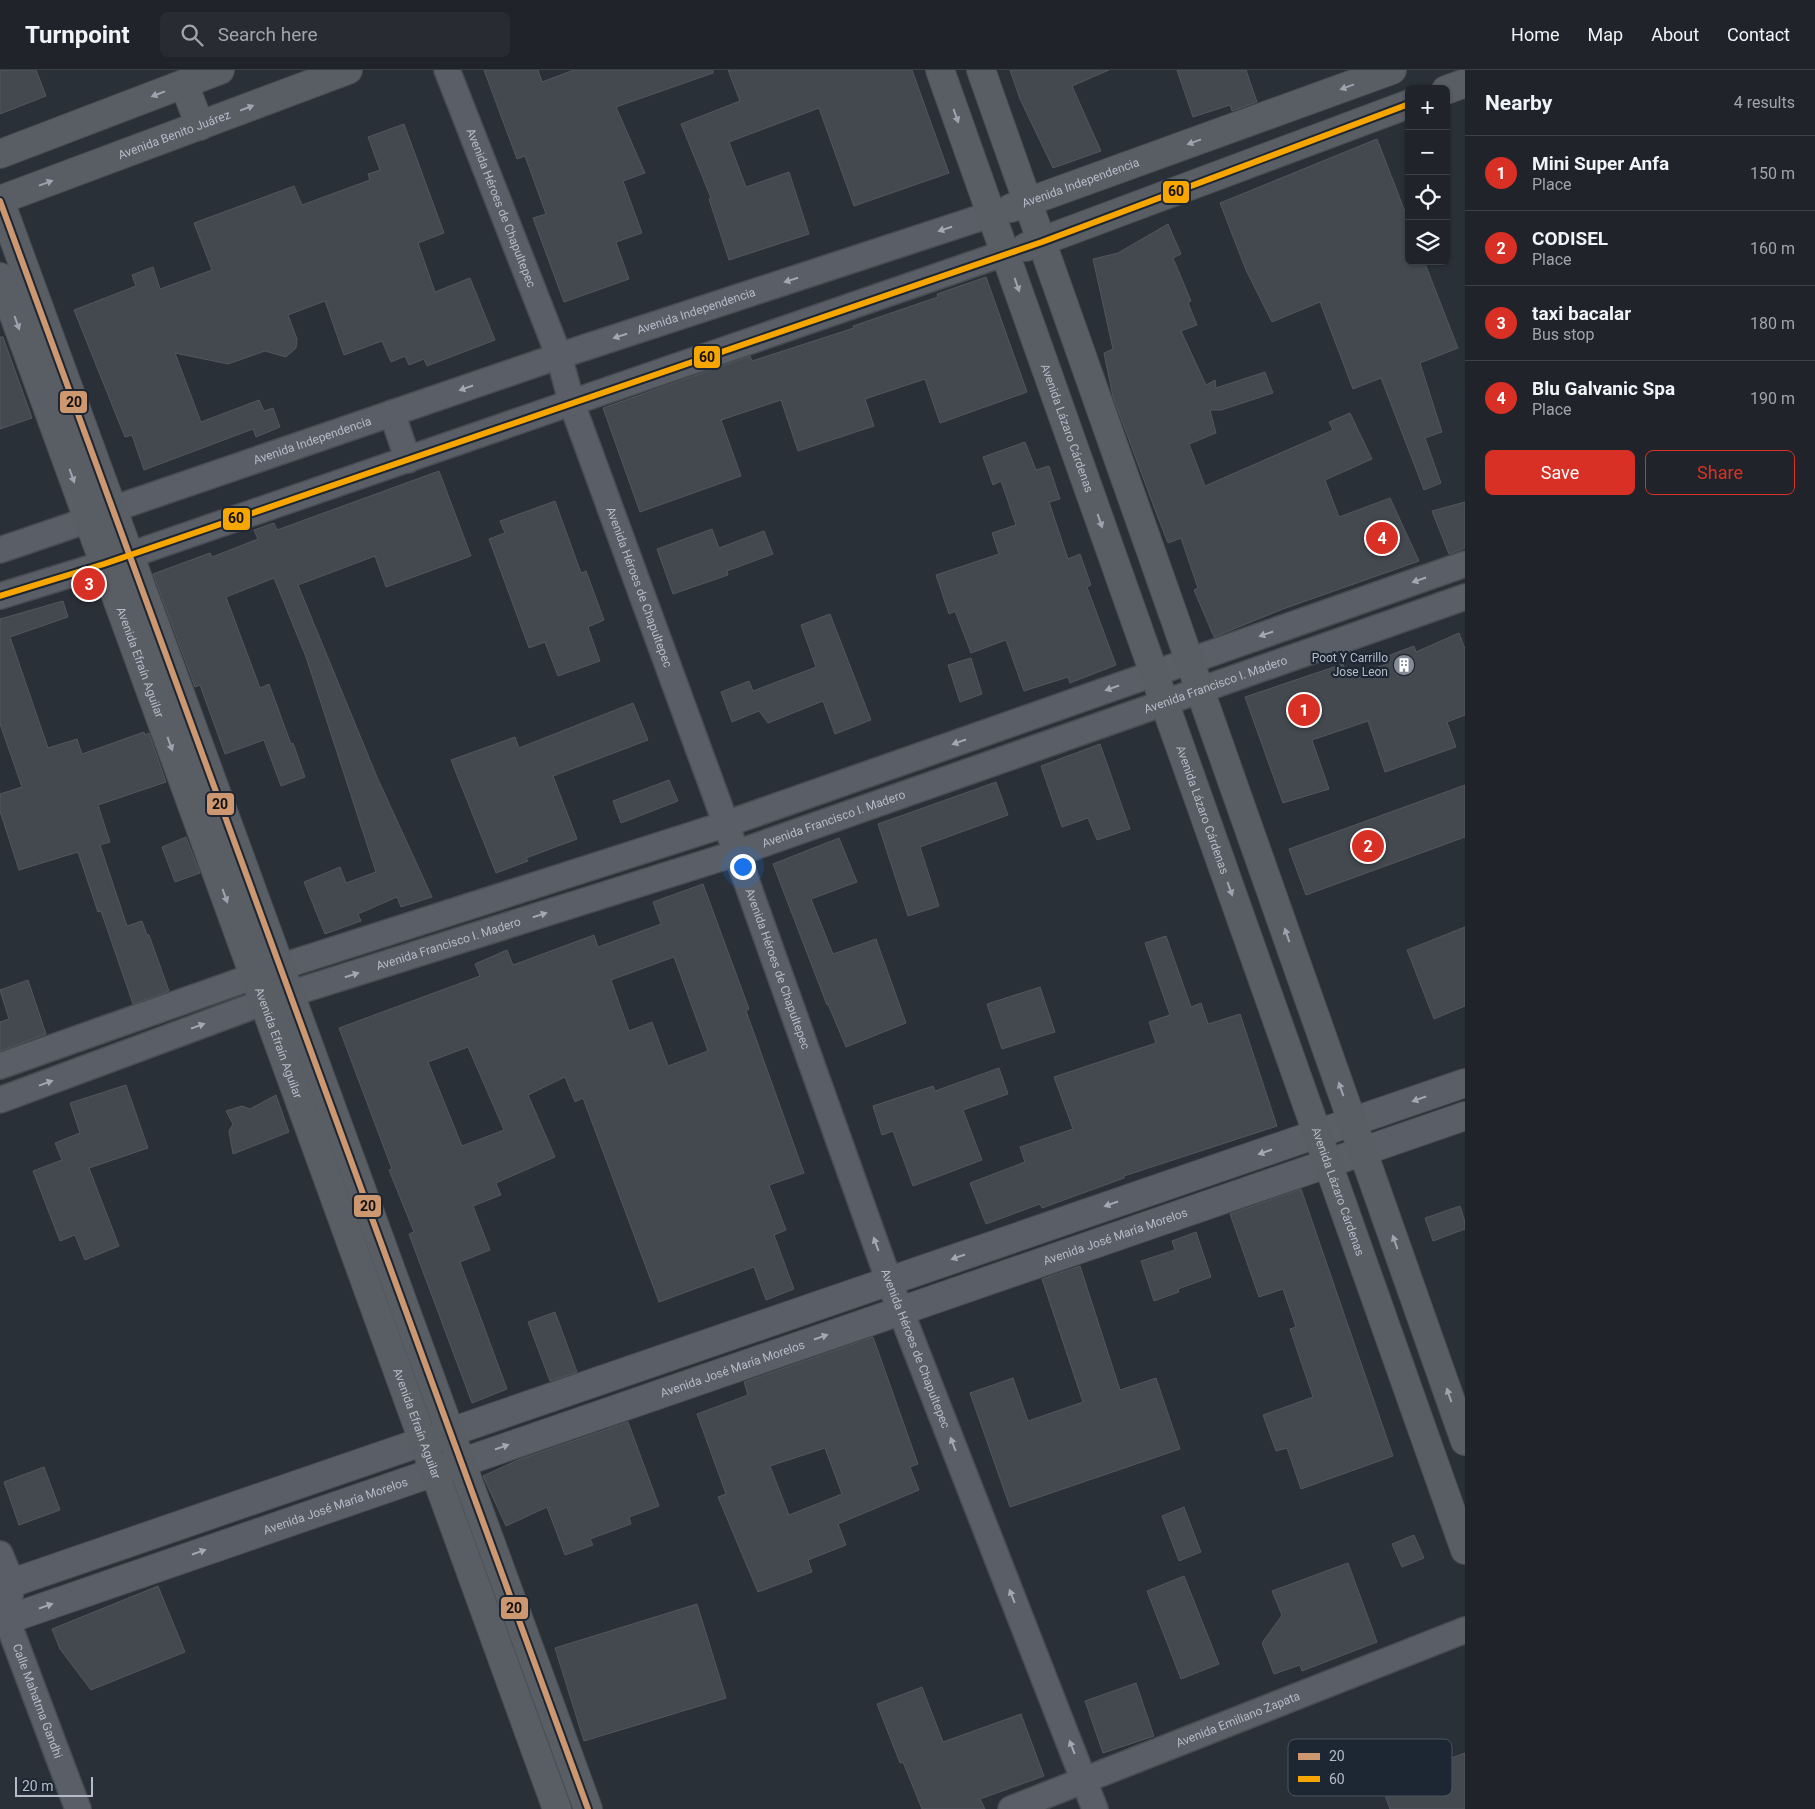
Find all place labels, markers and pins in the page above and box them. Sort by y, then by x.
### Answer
pin: 4 [1366,519,1398,557]
pin: 3 [73,565,105,603]
place label: Poot Y Carrillo Jose Leon [1312,651,1388,679]
building icon: Poot Y Carrillo Jose Leon [1392,653,1416,677]
pin: 1 [1288,691,1320,729]
pin: 2 [1352,827,1384,865]

